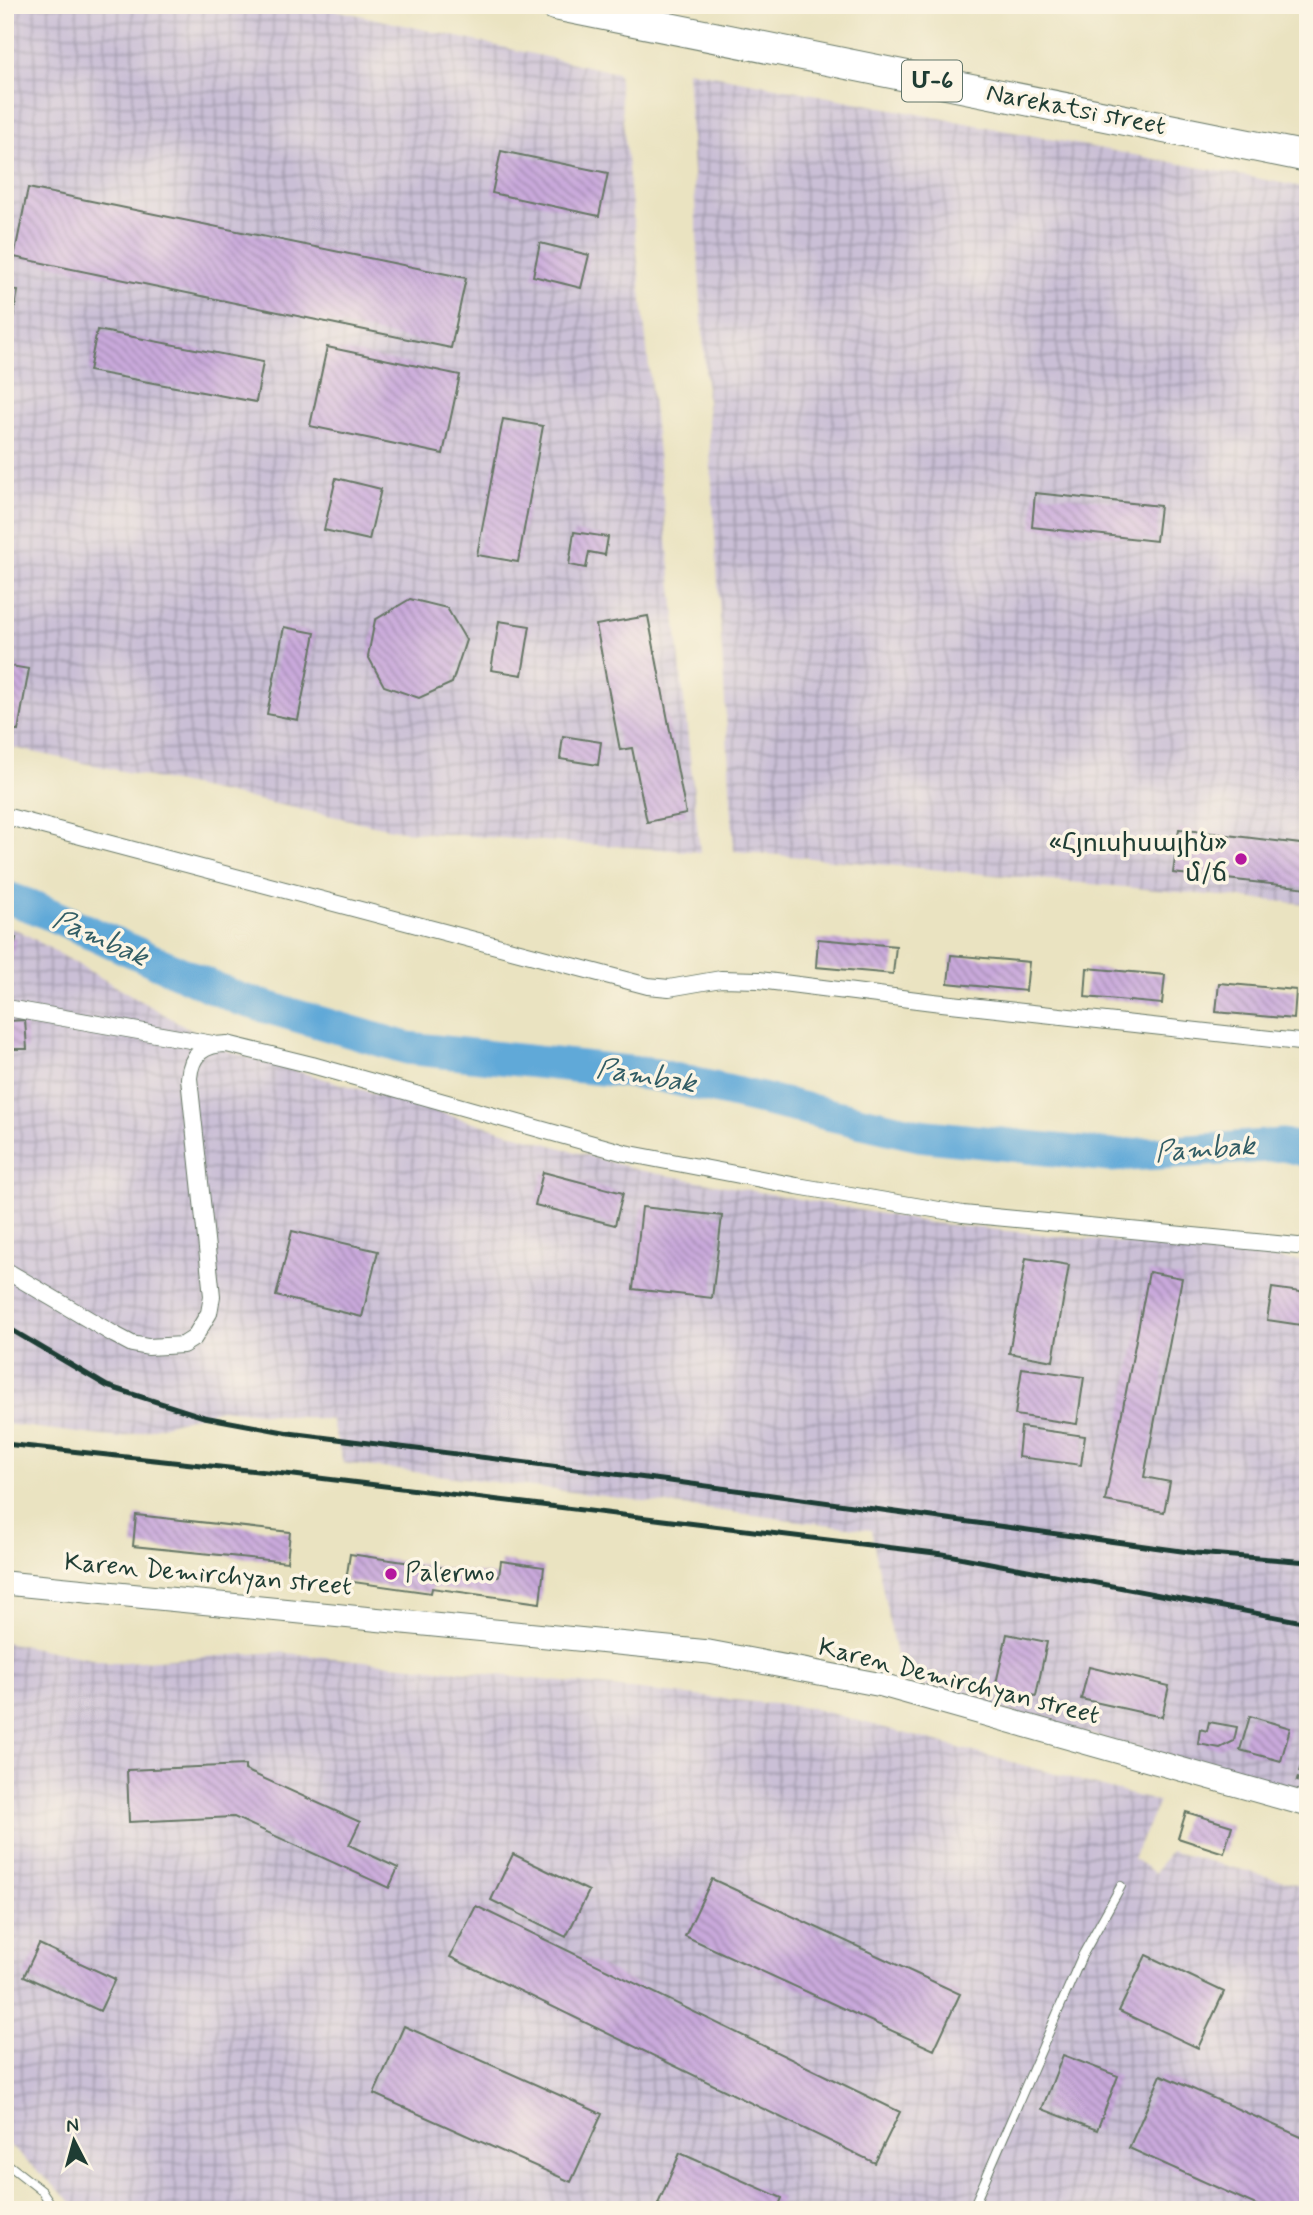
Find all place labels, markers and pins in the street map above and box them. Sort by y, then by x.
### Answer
place label: «Հյուսիսային» մ/ճ [1049,827,1227,891]
marker: «Հյուսիսային» մ/ճ [1233,851,1249,867]
place label: Palermo [405,1557,495,1591]
marker: Palermo [383,1566,399,1582]

